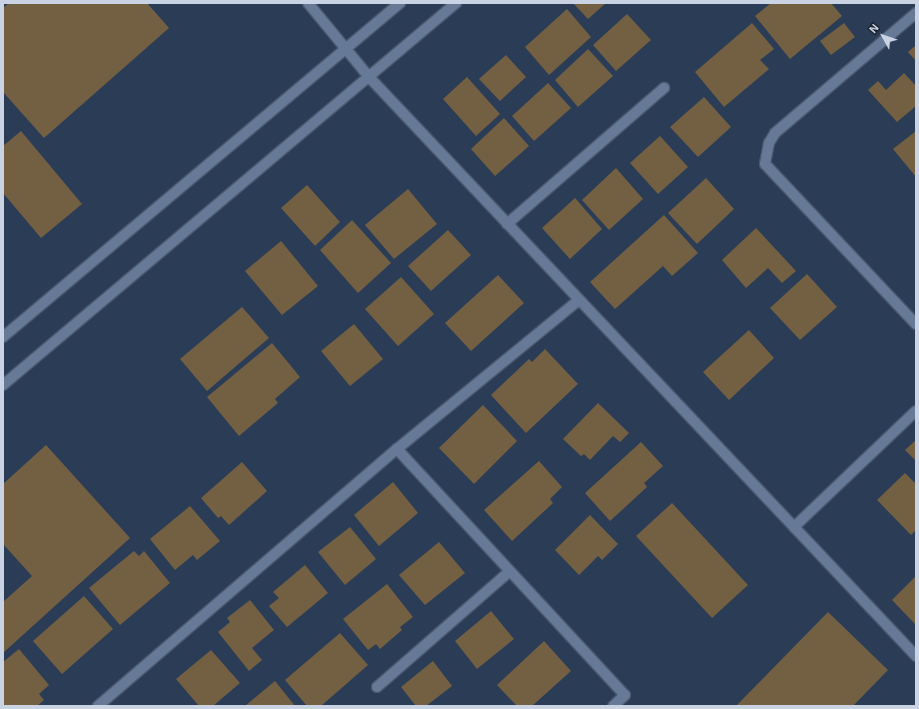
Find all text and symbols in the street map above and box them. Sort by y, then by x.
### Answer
north arrow [863,16,903,56]
text: N [866,21,881,35]

